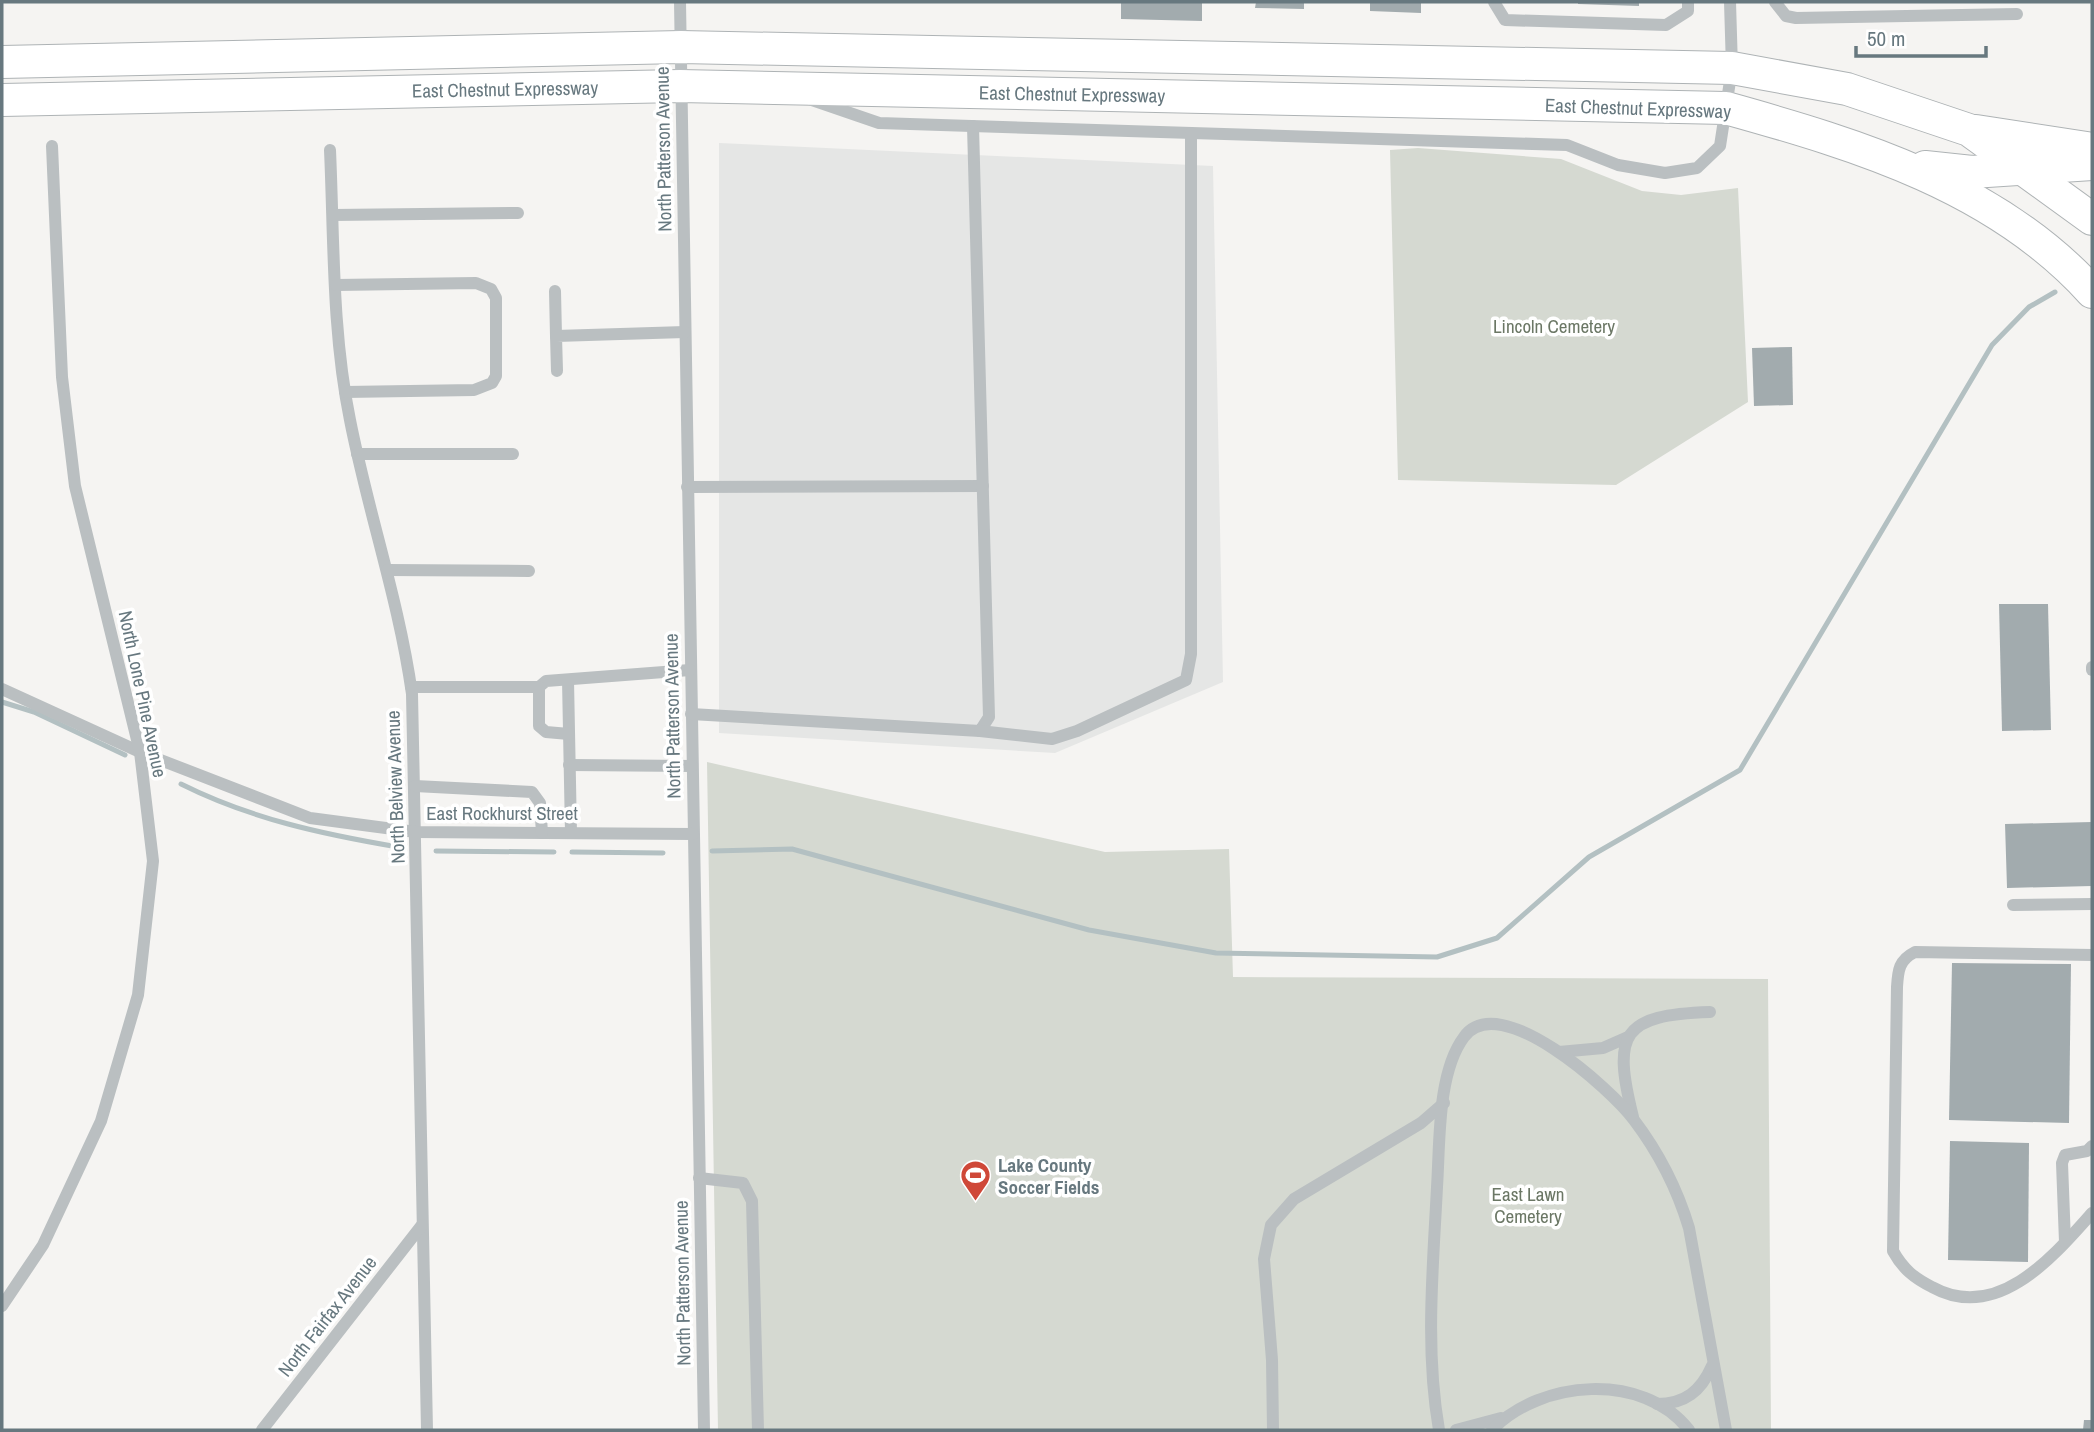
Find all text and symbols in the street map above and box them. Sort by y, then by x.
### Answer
scale bar [1856,14,1986,58]
text: 50 m [1867,24,1905,53]
street label: North Patterson Avenue [649,66,677,232]
street label: East Chestnut Expressway [412,74,599,104]
street label: East Chestnut Expressway [979,79,1166,109]
street label: East Chestnut Expressway [1545,92,1732,124]
park label: Lincoln Cemetery [1493,313,1615,339]
street label: North Lone Pine Avenue [113,608,173,780]
street label: North Patterson Avenue [658,633,686,799]
street label: North Belview Avenue [379,710,411,864]
street label: East Rockhurst Street [426,800,578,826]
place label: Lake County Soccer Fields [998,1152,1099,1200]
sports icon: Lake County Soccer Fields [958,1159,992,1203]
park label: East Lawn Cemetery [1492,1181,1564,1229]
street label: North Patterson Avenue [668,1200,696,1366]
street label: North Fairfax Avenue [272,1250,382,1382]

